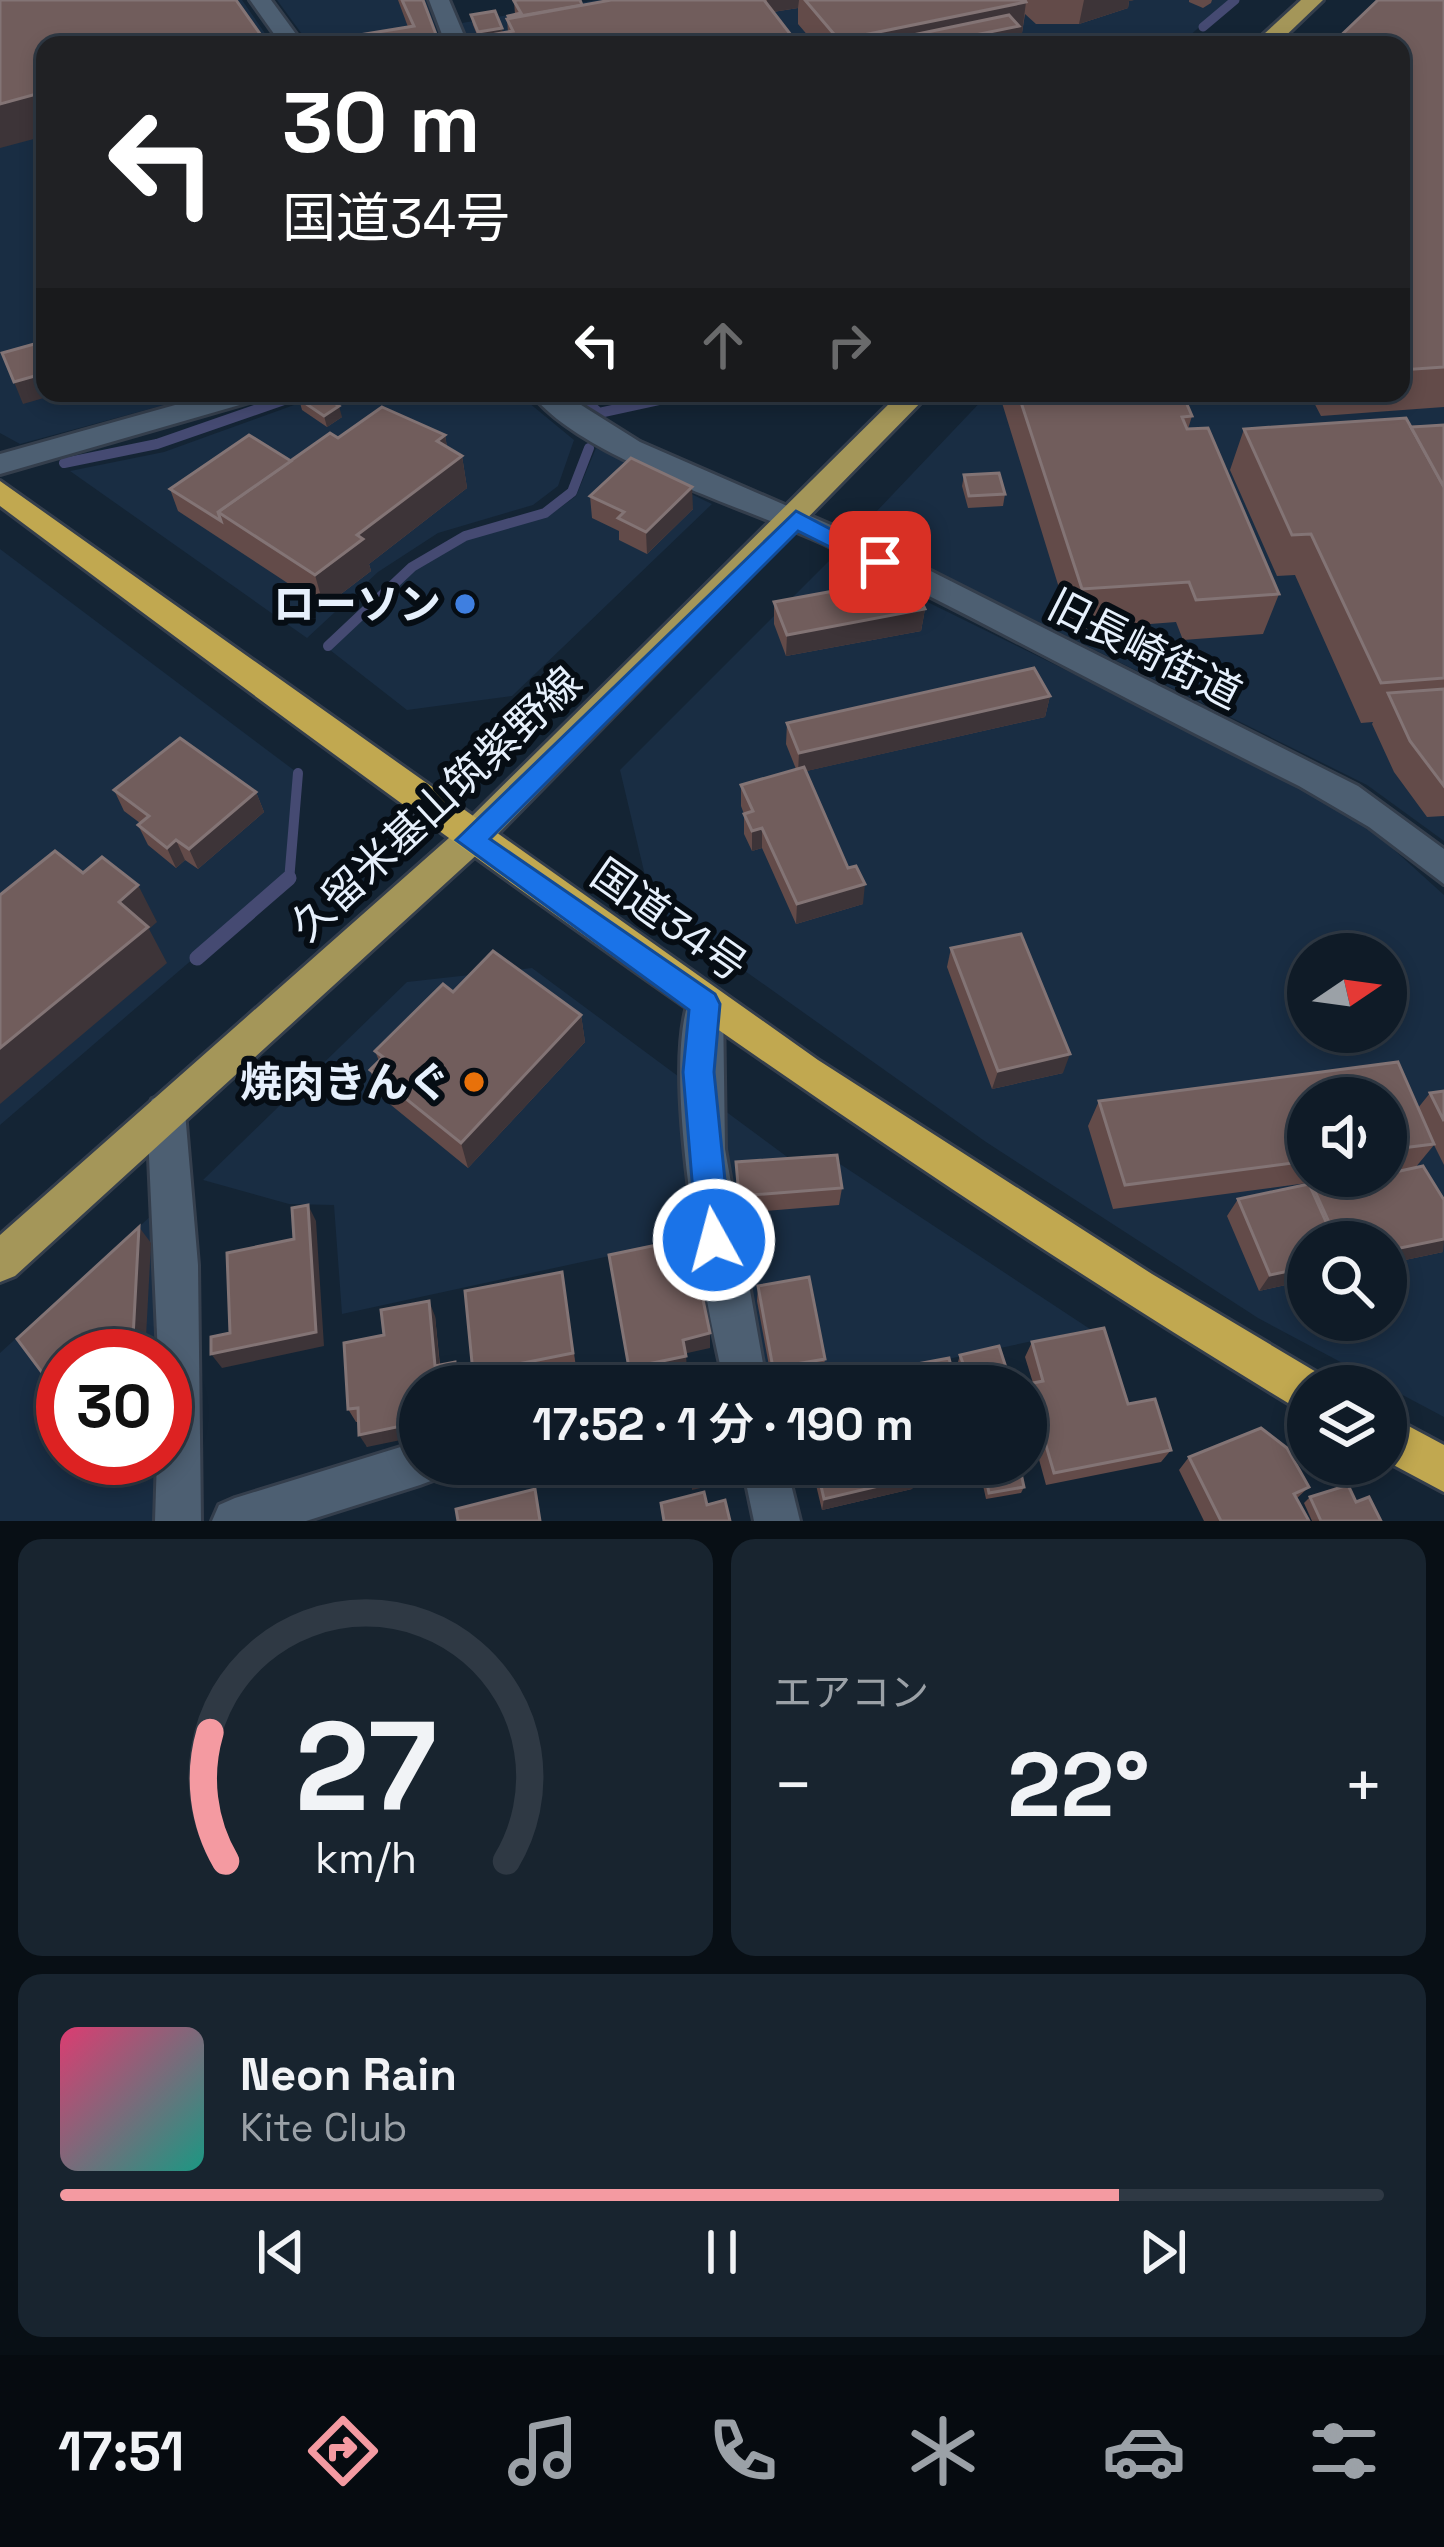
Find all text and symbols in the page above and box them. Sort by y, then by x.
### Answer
text: 30 m [282,69,481,177]
icon: left [84,84,240,240]
text: 国道34号 [282,184,510,253]
icon: left [564,312,630,378]
icon: ahead [690,312,756,378]
icon: right [816,312,882,378]
pin [829,511,931,613]
icon: arrive [847,529,913,595]
place label: ローソン [273,578,441,631]
street label: 旧長崎街道 [1039,578,1251,720]
marker: ローソン [452,591,478,617]
street label: 久留米基山筑紫野線 [280,656,592,952]
street label: 国道34号 [581,847,757,993]
north arrow [1287,933,1407,1053]
map controls [1287,933,1407,1485]
place label: 焼肉きんぐ [240,1056,450,1109]
marker: 焼肉きんぐ [461,1069,487,1095]
button: sound [1287,1077,1407,1197]
position arrow [651,1177,777,1303]
button: search [1287,1221,1407,1341]
speed limit sign: 30 [36,1329,192,1485]
button: layers [1287,1365,1407,1485]
text: 17:52 · 1 分 · 190 m [532,1396,914,1453]
text: エアコン [773,1668,929,1717]
text: 27 [294,1687,437,1846]
text: 22° [1007,1727,1150,1842]
text: − [773,1743,814,1827]
text: + [1343,1743,1384,1827]
text: km/h [314,1830,417,1885]
text: Neon Rain [240,2046,457,2103]
text: Kite Club [240,2103,407,2152]
icon: previous [248,2219,314,2285]
icon: pause [689,2219,755,2285]
icon: next [1130,2219,1196,2285]
icon: directions [301,2409,385,2493]
icon: music [501,2409,585,2493]
icon: phone [701,2409,785,2493]
icon: climate [901,2409,985,2493]
icon: car [1102,2409,1186,2493]
icon: filters [1302,2409,1386,2493]
text: 17:51 [58,2417,184,2486]

